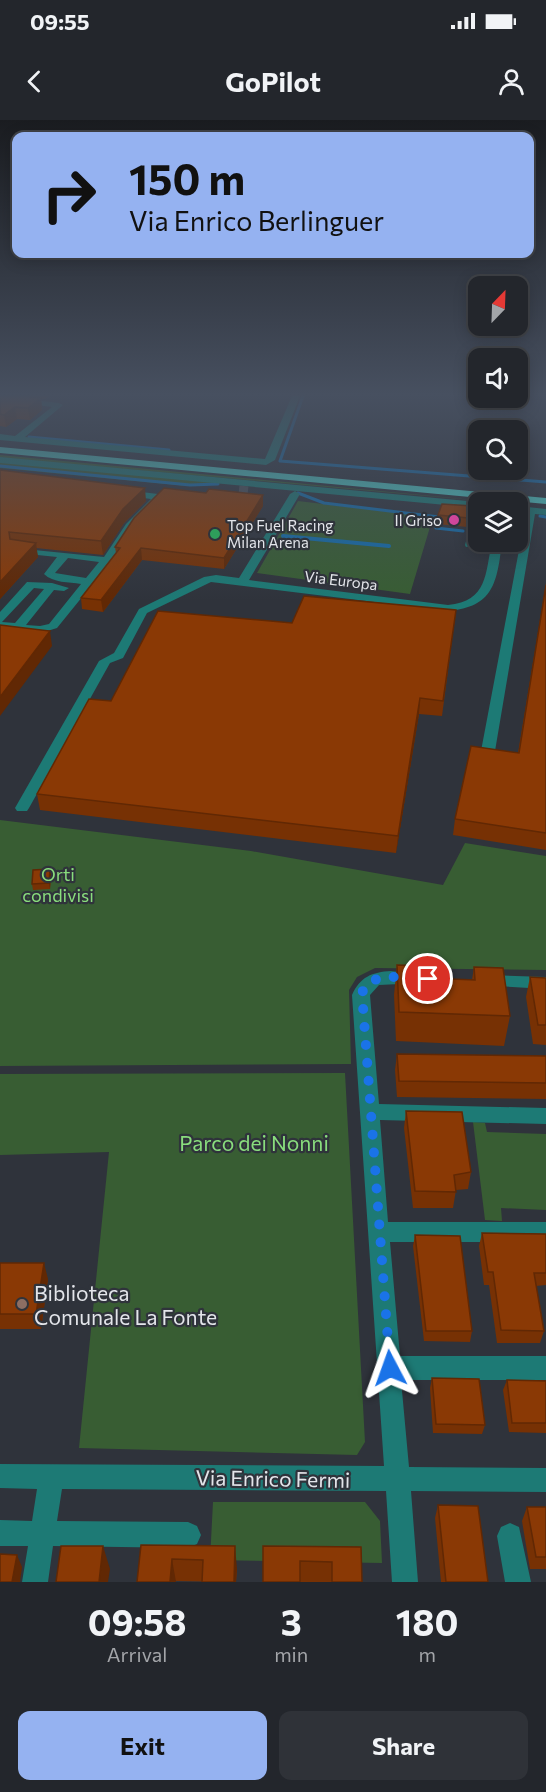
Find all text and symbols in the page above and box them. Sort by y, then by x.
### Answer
text: 09:55 [30,8,90,35]
icon: back [18,65,51,98]
text: GoPilot [225,65,321,98]
icon: person [495,65,528,98]
text: 150 m [129,152,245,204]
icon: right [30,156,108,234]
text: Via Enrico Berlinguer [129,204,384,237]
north arrow [468,276,528,336]
map controls [468,276,528,552]
button: sound [468,348,528,408]
button: search [468,420,528,480]
button: layers [468,492,528,552]
place label: Il Griso [394,511,442,529]
marker: Il Griso [447,513,461,527]
place label: Top Fuel Racing Milan Arena [227,516,333,551]
marker: Top Fuel Racing Milan Arena [208,527,222,541]
street label: Via Europa [303,567,379,593]
park label: Orti condivisi [22,863,94,906]
pin [402,953,453,1004]
icon: arrive [411,962,444,995]
park label: Parco dei Nonni [179,1130,329,1155]
place label: Biblioteca Comunale La Fonte [34,1280,217,1329]
marker: Biblioteca Comunale La Fonte [15,1297,29,1311]
position arrow [358,1336,422,1400]
street label: Via Enrico Fermi [195,1464,351,1492]
text: 09:58 [88,1599,187,1643]
text: 3 [281,1599,302,1643]
text: 180 [396,1599,458,1643]
text: Arrival [107,1642,167,1666]
text: min [274,1642,308,1666]
text: m [418,1642,436,1666]
button: Exit [18,1711,267,1780]
button: Share [279,1711,528,1780]

